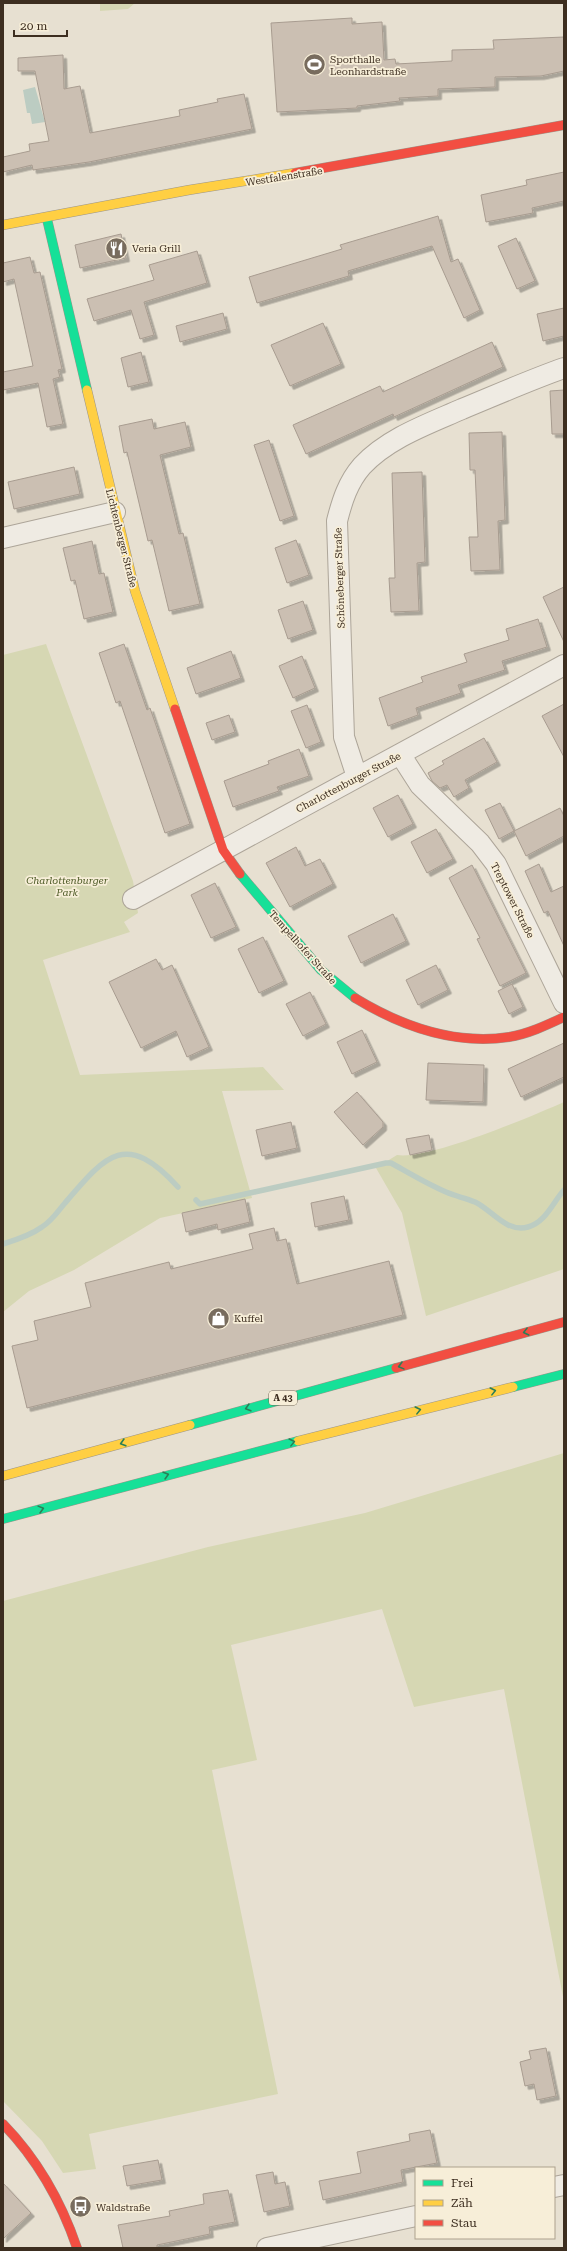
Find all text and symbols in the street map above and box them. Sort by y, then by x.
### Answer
scale bar [14,12,67,38]
text: 20 m [20,19,47,33]
sports icon: Sporthalle Leonhardstraße [301,52,327,78]
place label: Sporthalle Leonhardstraße [330,54,407,77]
street label: Westfalenstraße [245,165,324,188]
restaurant icon: Veria Grill [103,235,129,261]
place label: Veria Grill [132,243,181,254]
street label: Lichtenberger Straße [104,488,139,589]
street label: Schöneberger Straße [332,527,347,629]
street label: Charlottenburger Straße [294,750,403,815]
street label: Treptower Straße [489,861,537,940]
park label: Charlottenburger Park [26,875,109,898]
street label: Tempelhofer Straße [267,908,339,987]
shop icon: Kuffel [205,1305,231,1331]
place label: Kuffel [234,1313,263,1324]
one-way arrow [523,1327,530,1336]
one-way arrow [397,1361,404,1370]
one-way arrow [489,1387,496,1396]
road number: A 43 [269,1391,297,1405]
one-way arrow [245,1403,252,1412]
one-way arrow [414,1406,421,1415]
one-way arrow [120,1438,127,1447]
one-way arrow [288,1438,295,1447]
one-way arrow [162,1471,169,1480]
one-way arrow [37,1506,44,1514]
legend [415,2167,555,2239]
text: Frei [451,2176,473,2190]
bus stop icon: Waldstraße [67,2194,93,2220]
text: Zäh [451,2196,473,2210]
place label: Waldstraße [96,2202,151,2213]
text: Stau [451,2216,477,2230]

